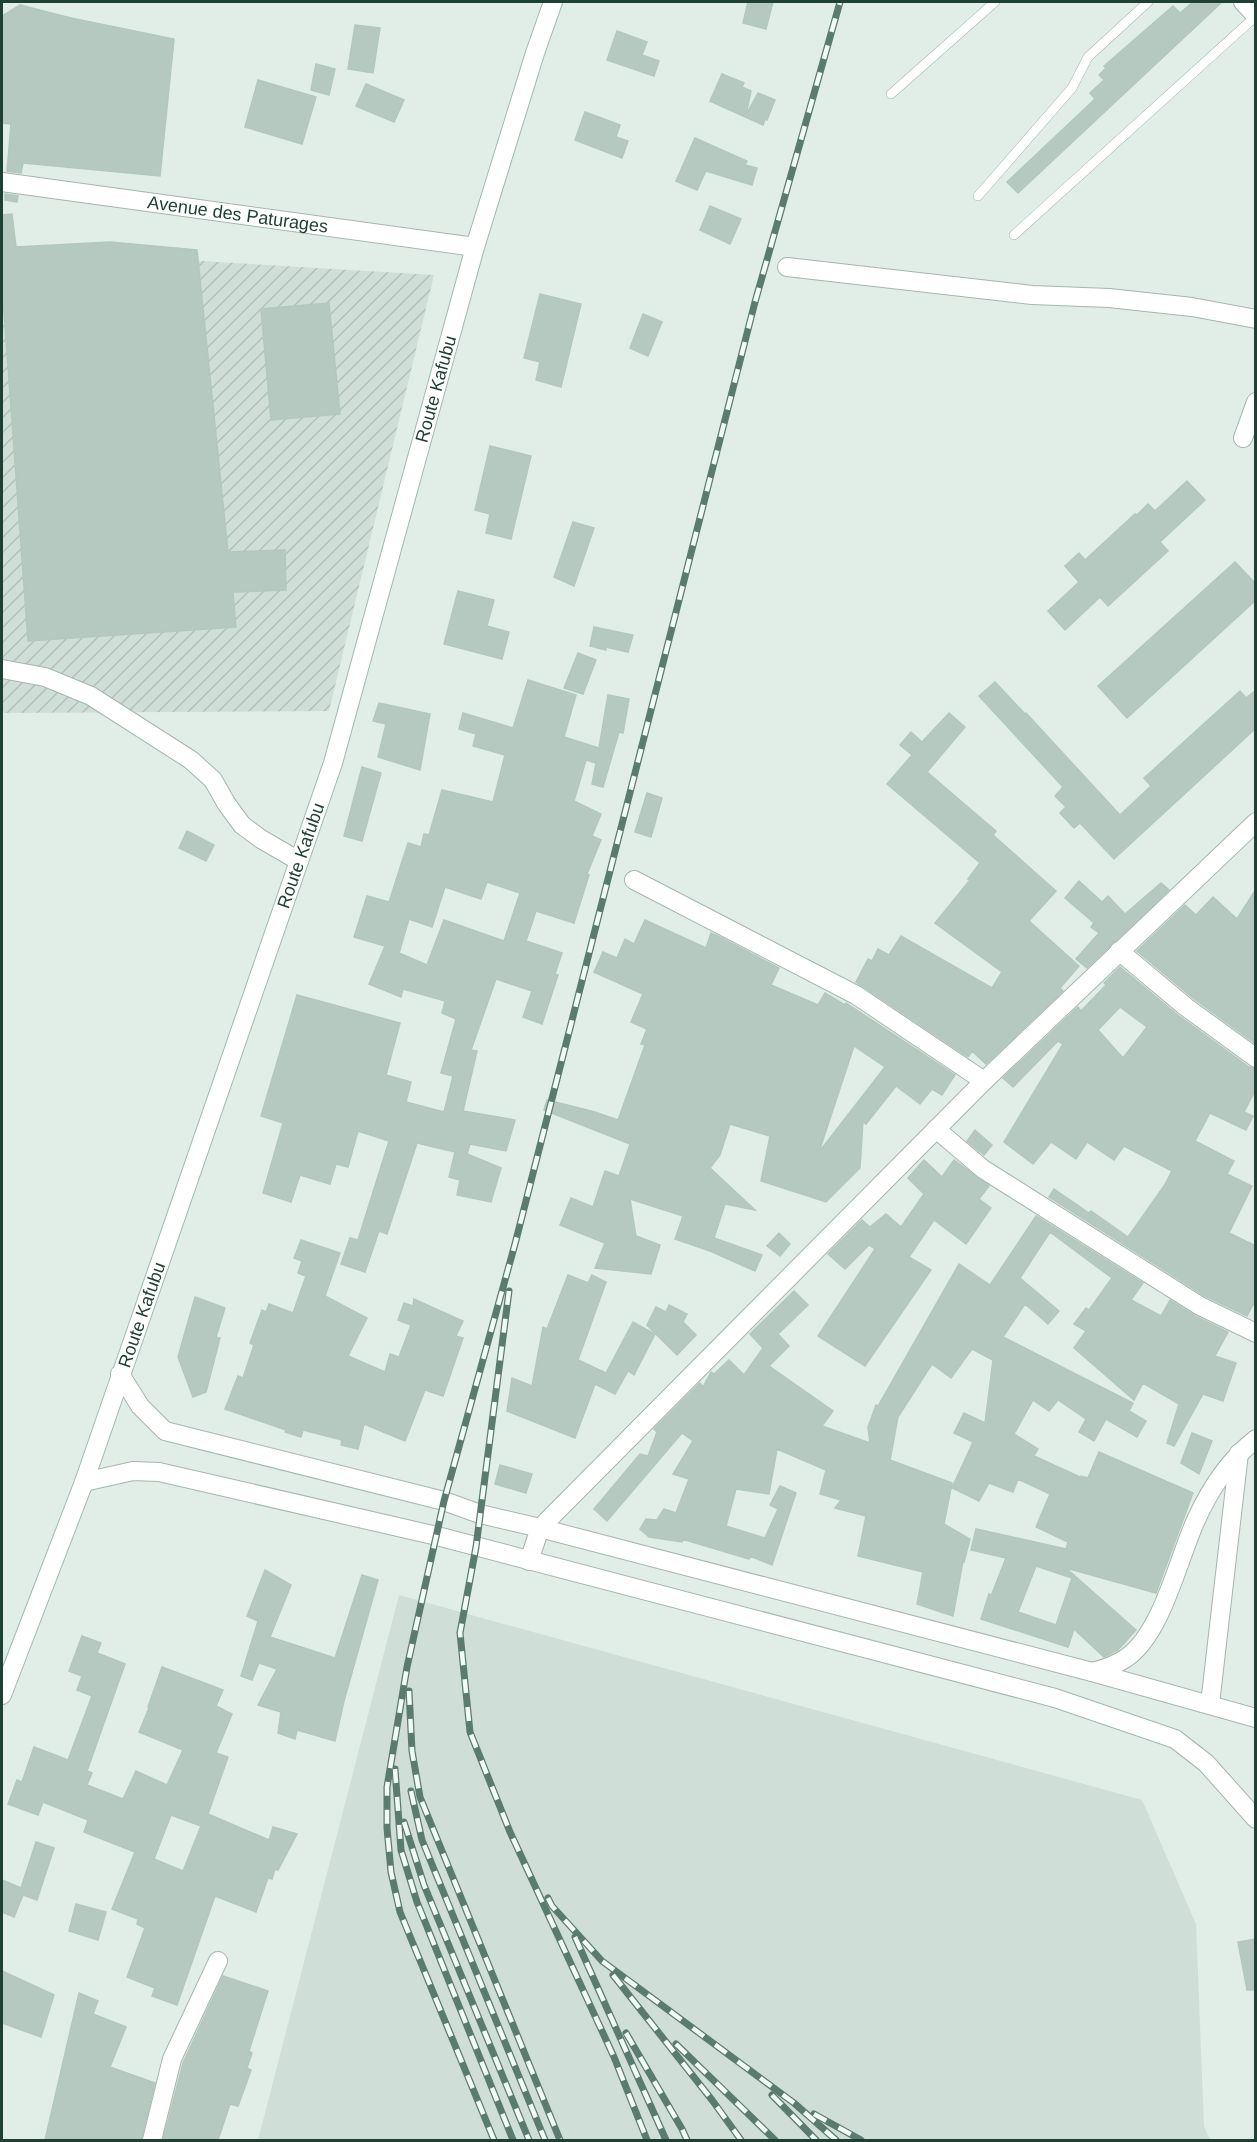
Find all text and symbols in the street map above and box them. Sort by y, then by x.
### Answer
street label: Avenue des Paturages [146,192,329,237]
street label: Route Kafubu [412,333,460,445]
street label: Route Kafubu [273,800,328,911]
street label: Route Kafubu [114,1260,169,1370]

